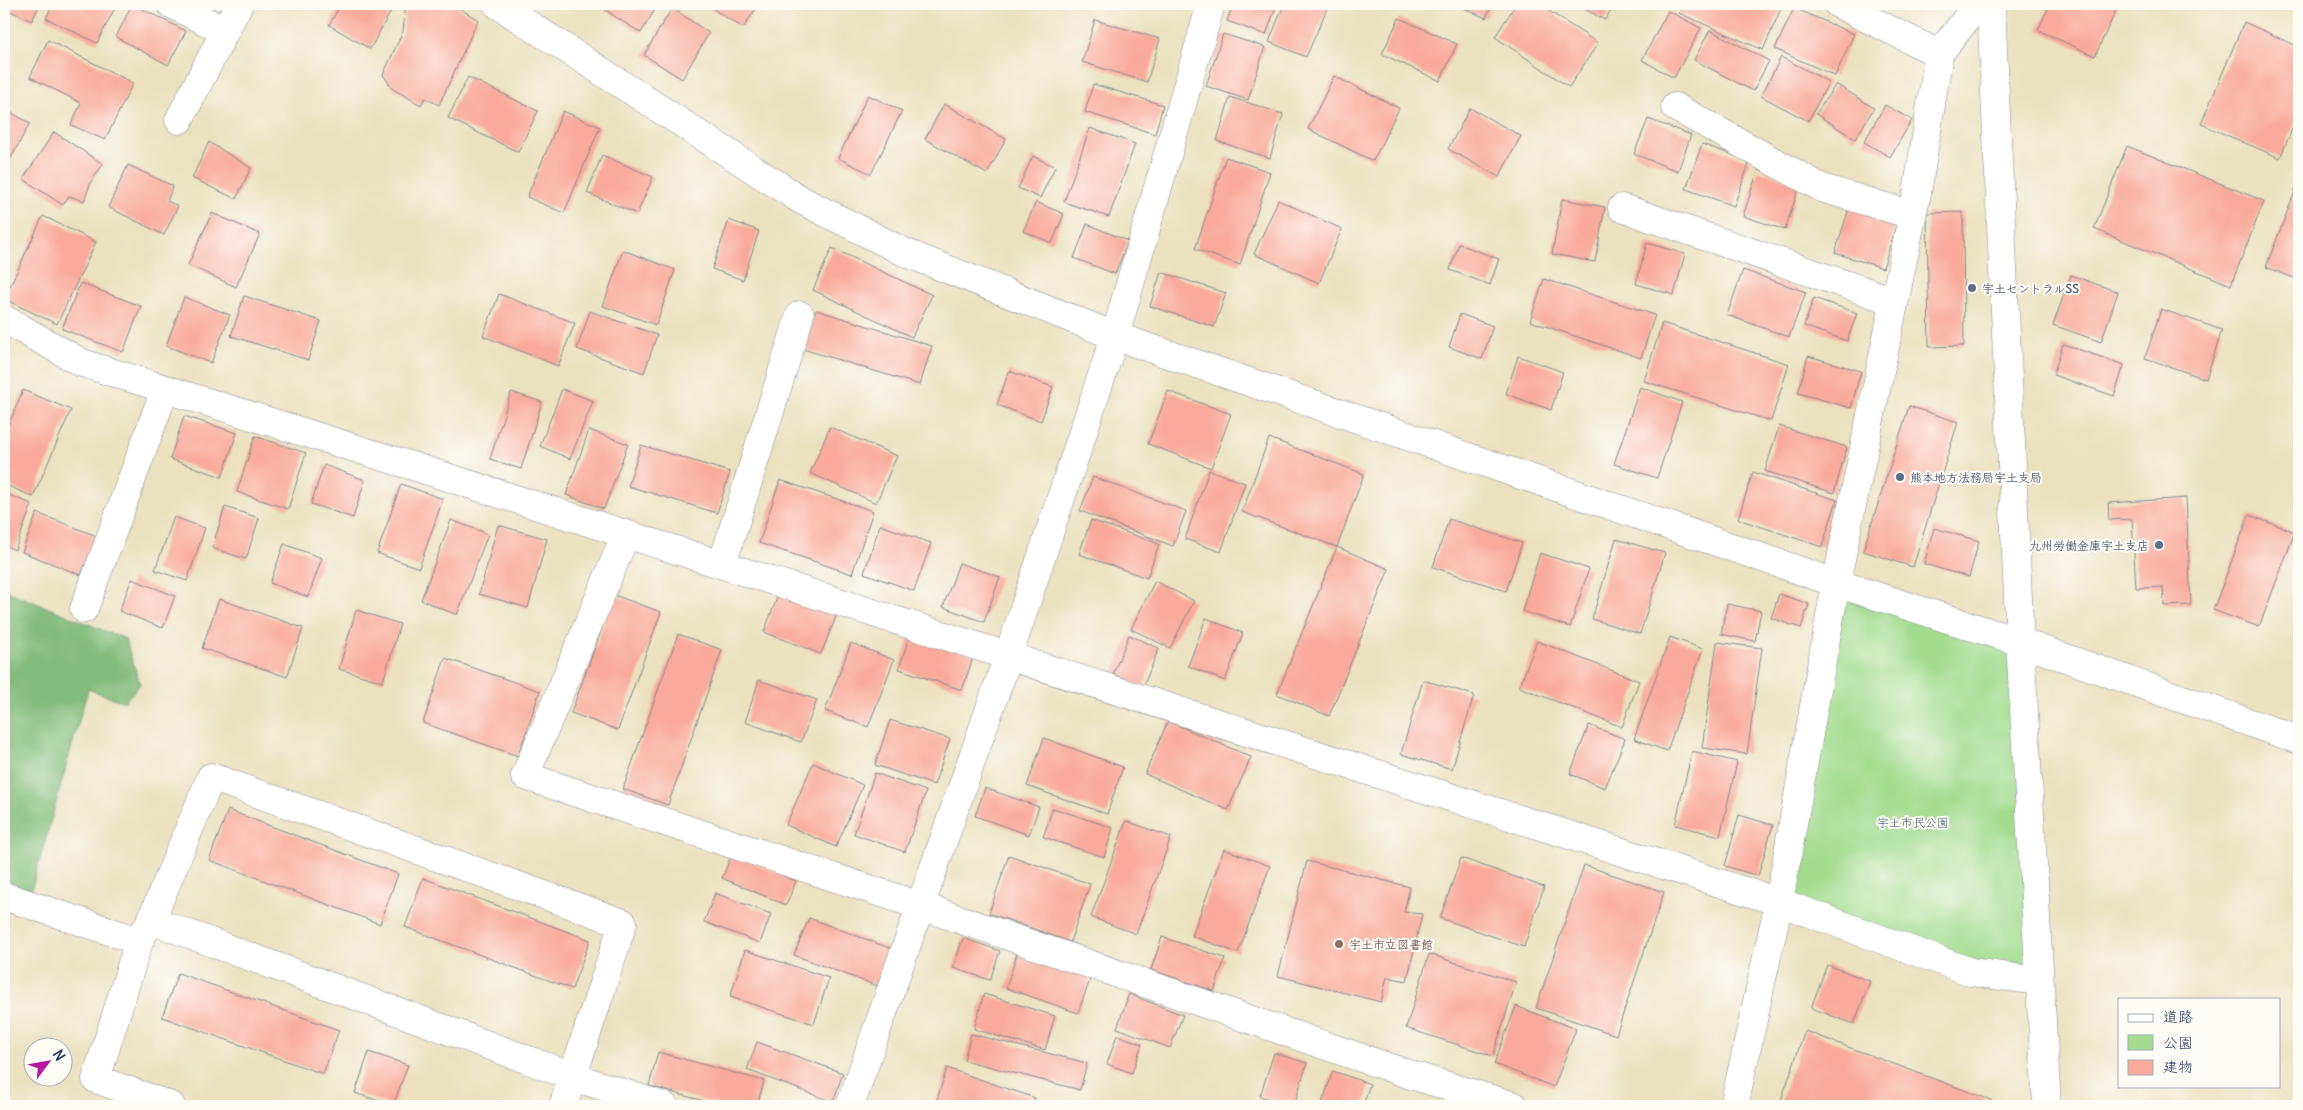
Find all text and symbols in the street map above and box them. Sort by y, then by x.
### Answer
place label: 宇土セントラルSS [1982,281,2079,296]
marker: 宇土セントラルSS [1966,282,1978,294]
place label: 熊本地方法務局宇土支局 [1910,470,2042,485]
marker: 熊本地方法務局宇土支局 [1894,471,1906,483]
place label: 九州労働金庫宇土支店 [2029,538,2149,553]
marker: 九州労働金庫宇土支店 [2153,539,2165,551]
park label: 宇土市民公園 [1877,815,1949,830]
place label: 宇土市立図書館 [1349,937,1433,952]
marker: 宇土市立図書館 [1333,938,1345,950]
legend [2118,998,2280,1088]
text: 道路 [2163,1007,2193,1026]
text: 公園 [2163,1033,2193,1052]
north arrow [22,1038,72,1088]
text: N [49,1046,69,1064]
text: 建物 [2163,1057,2193,1076]

